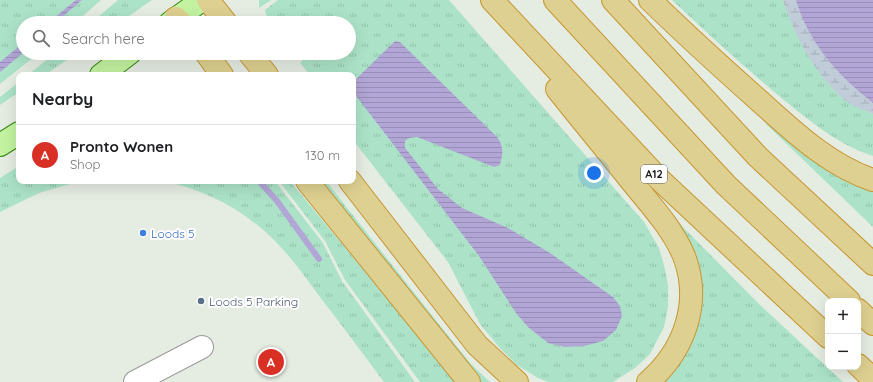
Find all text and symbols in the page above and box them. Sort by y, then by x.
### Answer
search box [16,16,356,60]
icon: search [30,27,52,49]
text: Search here [62,29,145,48]
text: Nearby [32,88,93,109]
text: Pronto Wonen [70,137,173,156]
text: A [41,147,49,163]
text: 130 m [305,147,340,163]
text: Shop [70,156,100,172]
your location [584,163,604,183]
road number: A12 [641,165,667,183]
place label: Loods 5 [151,226,195,241]
marker: Loods 5 [138,228,148,238]
place label: Loods 5 Parking [209,294,298,309]
marker: Loods 5 Parking [196,296,206,306]
map controls [825,298,861,370]
button: + [825,298,861,334]
button: − [825,334,861,370]
pin: A [258,347,284,377]

